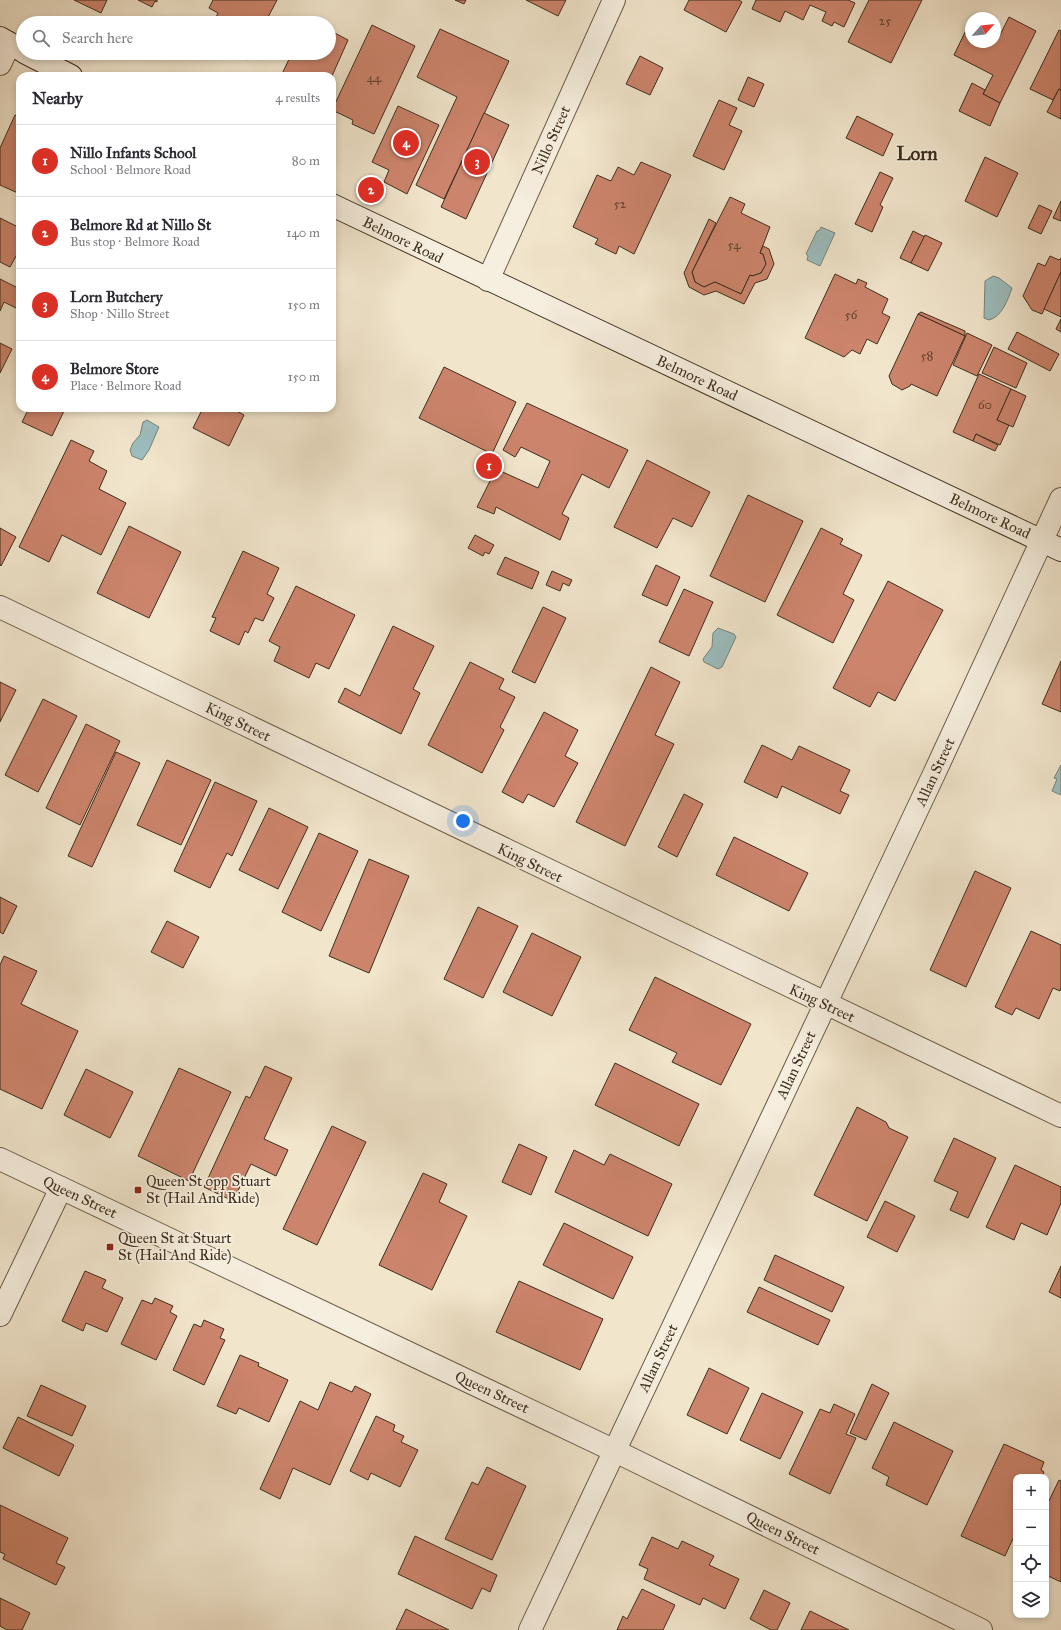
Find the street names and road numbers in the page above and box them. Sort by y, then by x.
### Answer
street label: Nillo Street [528,102,574,177]
street label: Belmore Road [360,213,447,267]
street label: Belmore Road [654,351,741,405]
street label: Belmore Road [947,489,1034,543]
street label: King Street [202,698,274,746]
street label: Allan Street [911,734,959,810]
street label: King Street [494,839,566,887]
street label: King Street [786,980,858,1026]
street label: Allan Street [772,1027,820,1103]
street label: Queen Street [40,1172,121,1222]
street label: Allan Street [634,1320,682,1396]
street label: Queen Street [452,1367,533,1417]
street label: Queen Street [743,1507,823,1559]

